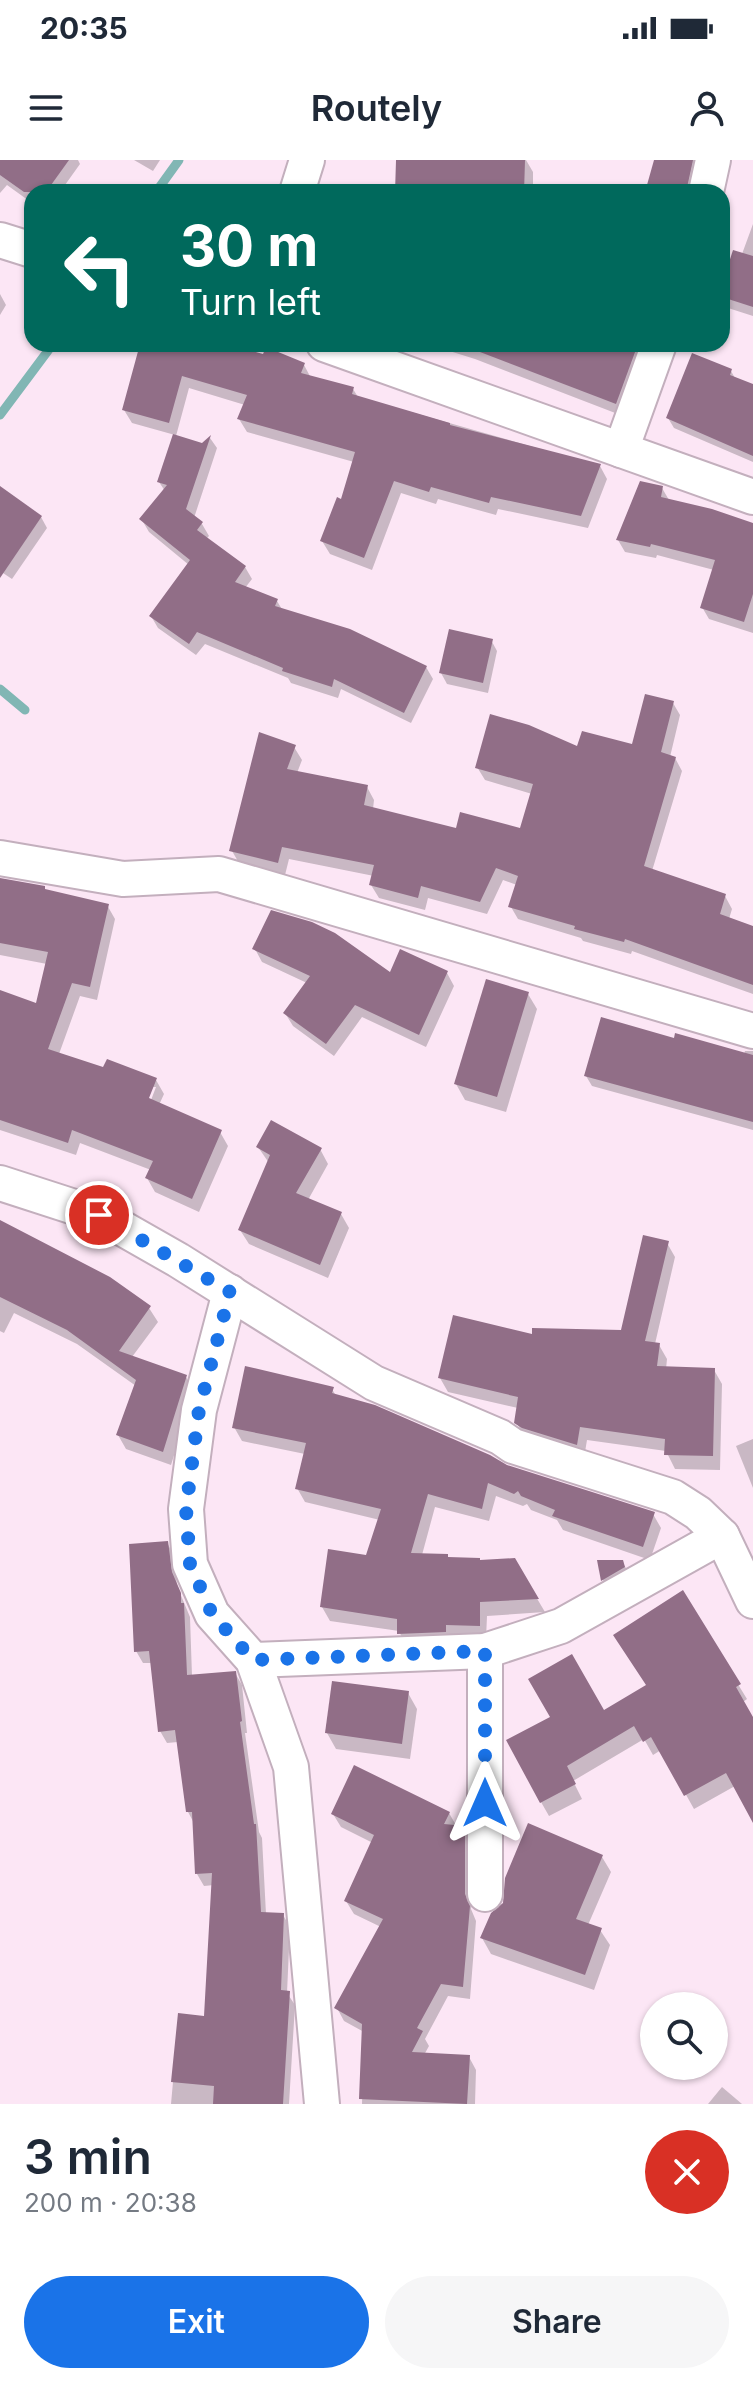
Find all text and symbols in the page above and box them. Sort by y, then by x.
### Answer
text: 20:35 [40,10,128,46]
icon: menu [24,86,68,130]
text: Routely [311,86,442,130]
icon: person [685,86,729,130]
text: 30 m [180,212,318,280]
icon: left [48,216,152,320]
text: Turn left [180,280,321,324]
pin [65,1181,133,1249]
icon: arrive [77,1193,121,1237]
position arrow [443,1761,527,1845]
map controls [640,1992,728,2080]
button: search [640,1992,728,2080]
text: 3 min [24,2127,152,2186]
button: close [645,2130,729,2214]
text: 200 m · 20:38 [24,2187,197,2218]
button: Exit [24,2276,369,2368]
button: Share [385,2276,729,2368]

